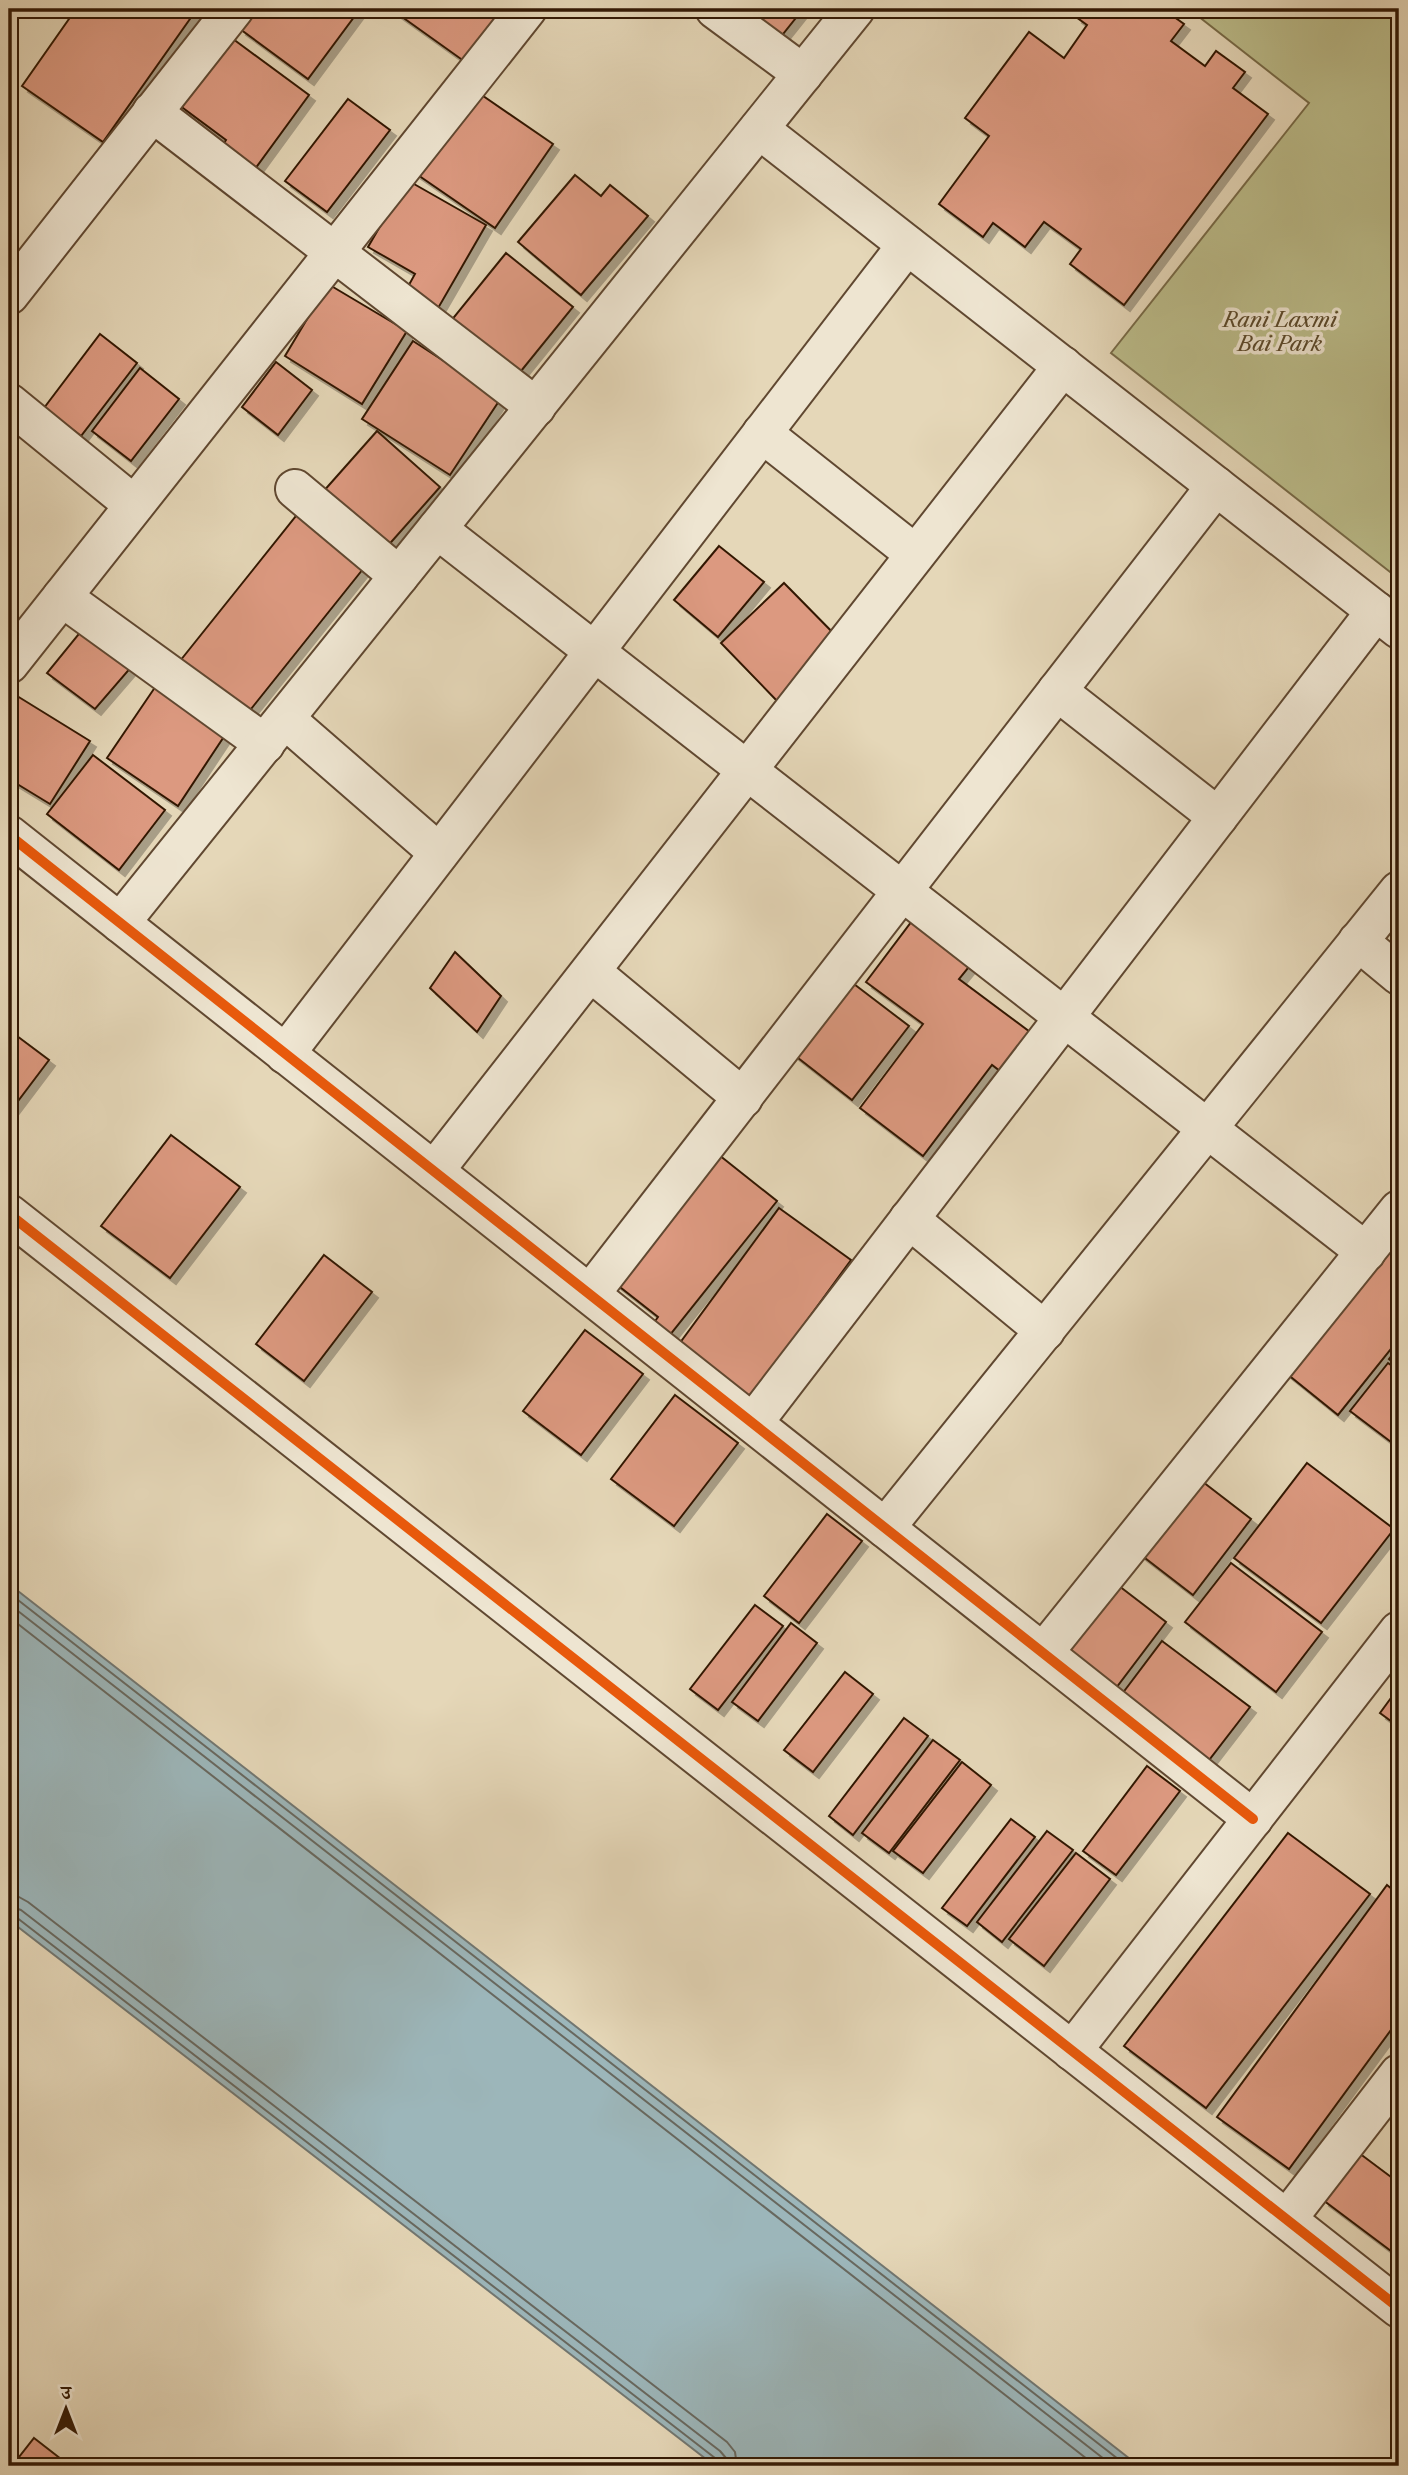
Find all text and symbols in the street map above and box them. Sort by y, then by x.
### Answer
park label: Rani Laxmi Bai Park [1221,307,1338,356]
north arrow [32,2374,102,2444]
text: उ [59,2381,72,2404]

